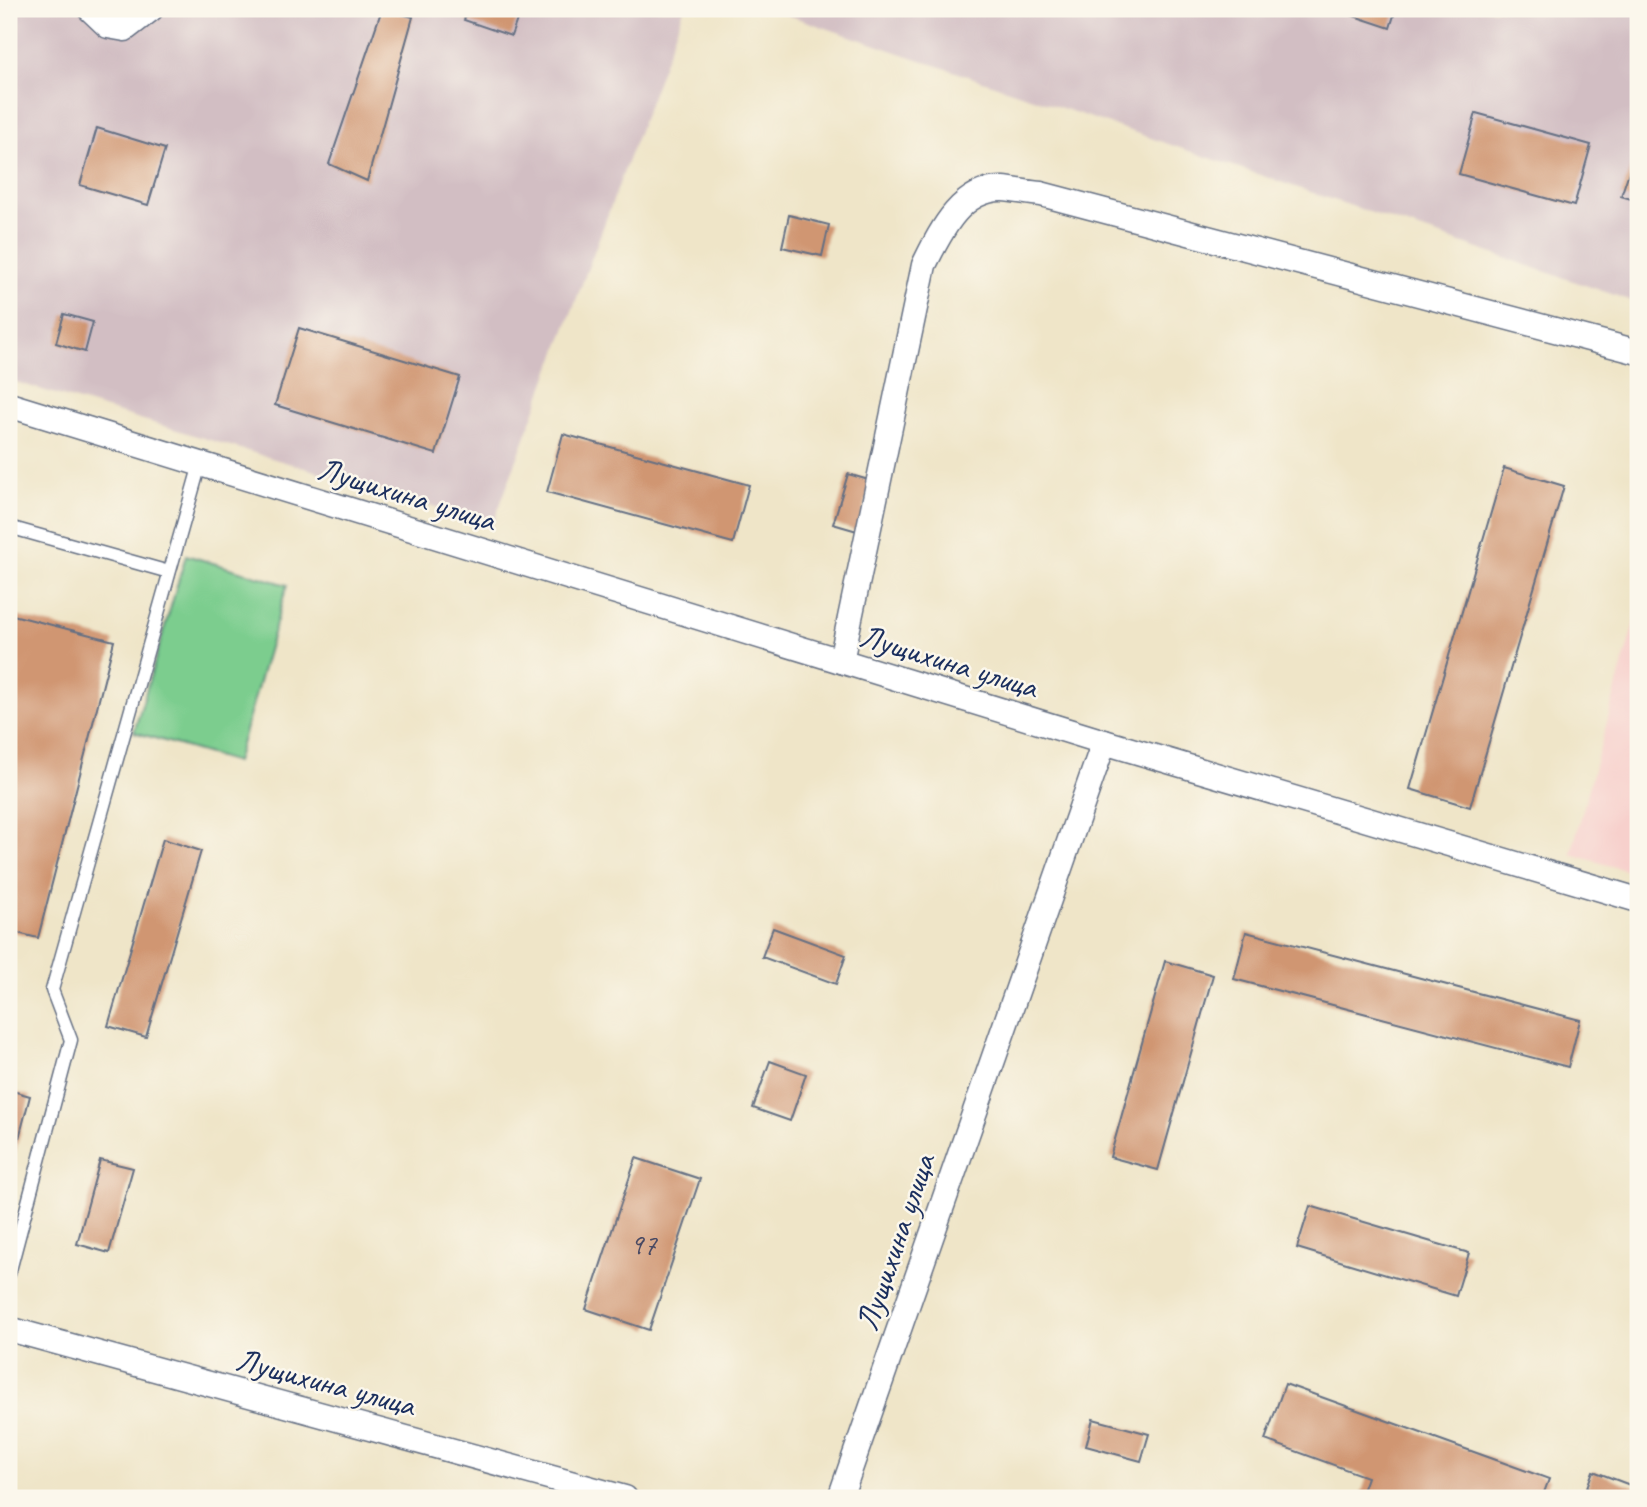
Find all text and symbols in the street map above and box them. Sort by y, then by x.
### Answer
street label: Лущихина улица [313,447,503,542]
street label: Лущихина улица [855,614,1045,709]
street label: Лущихина улица [845,1146,946,1336]
house number: 97 [630,1225,658,1263]
street label: Лущихина улица [232,1338,422,1427]

